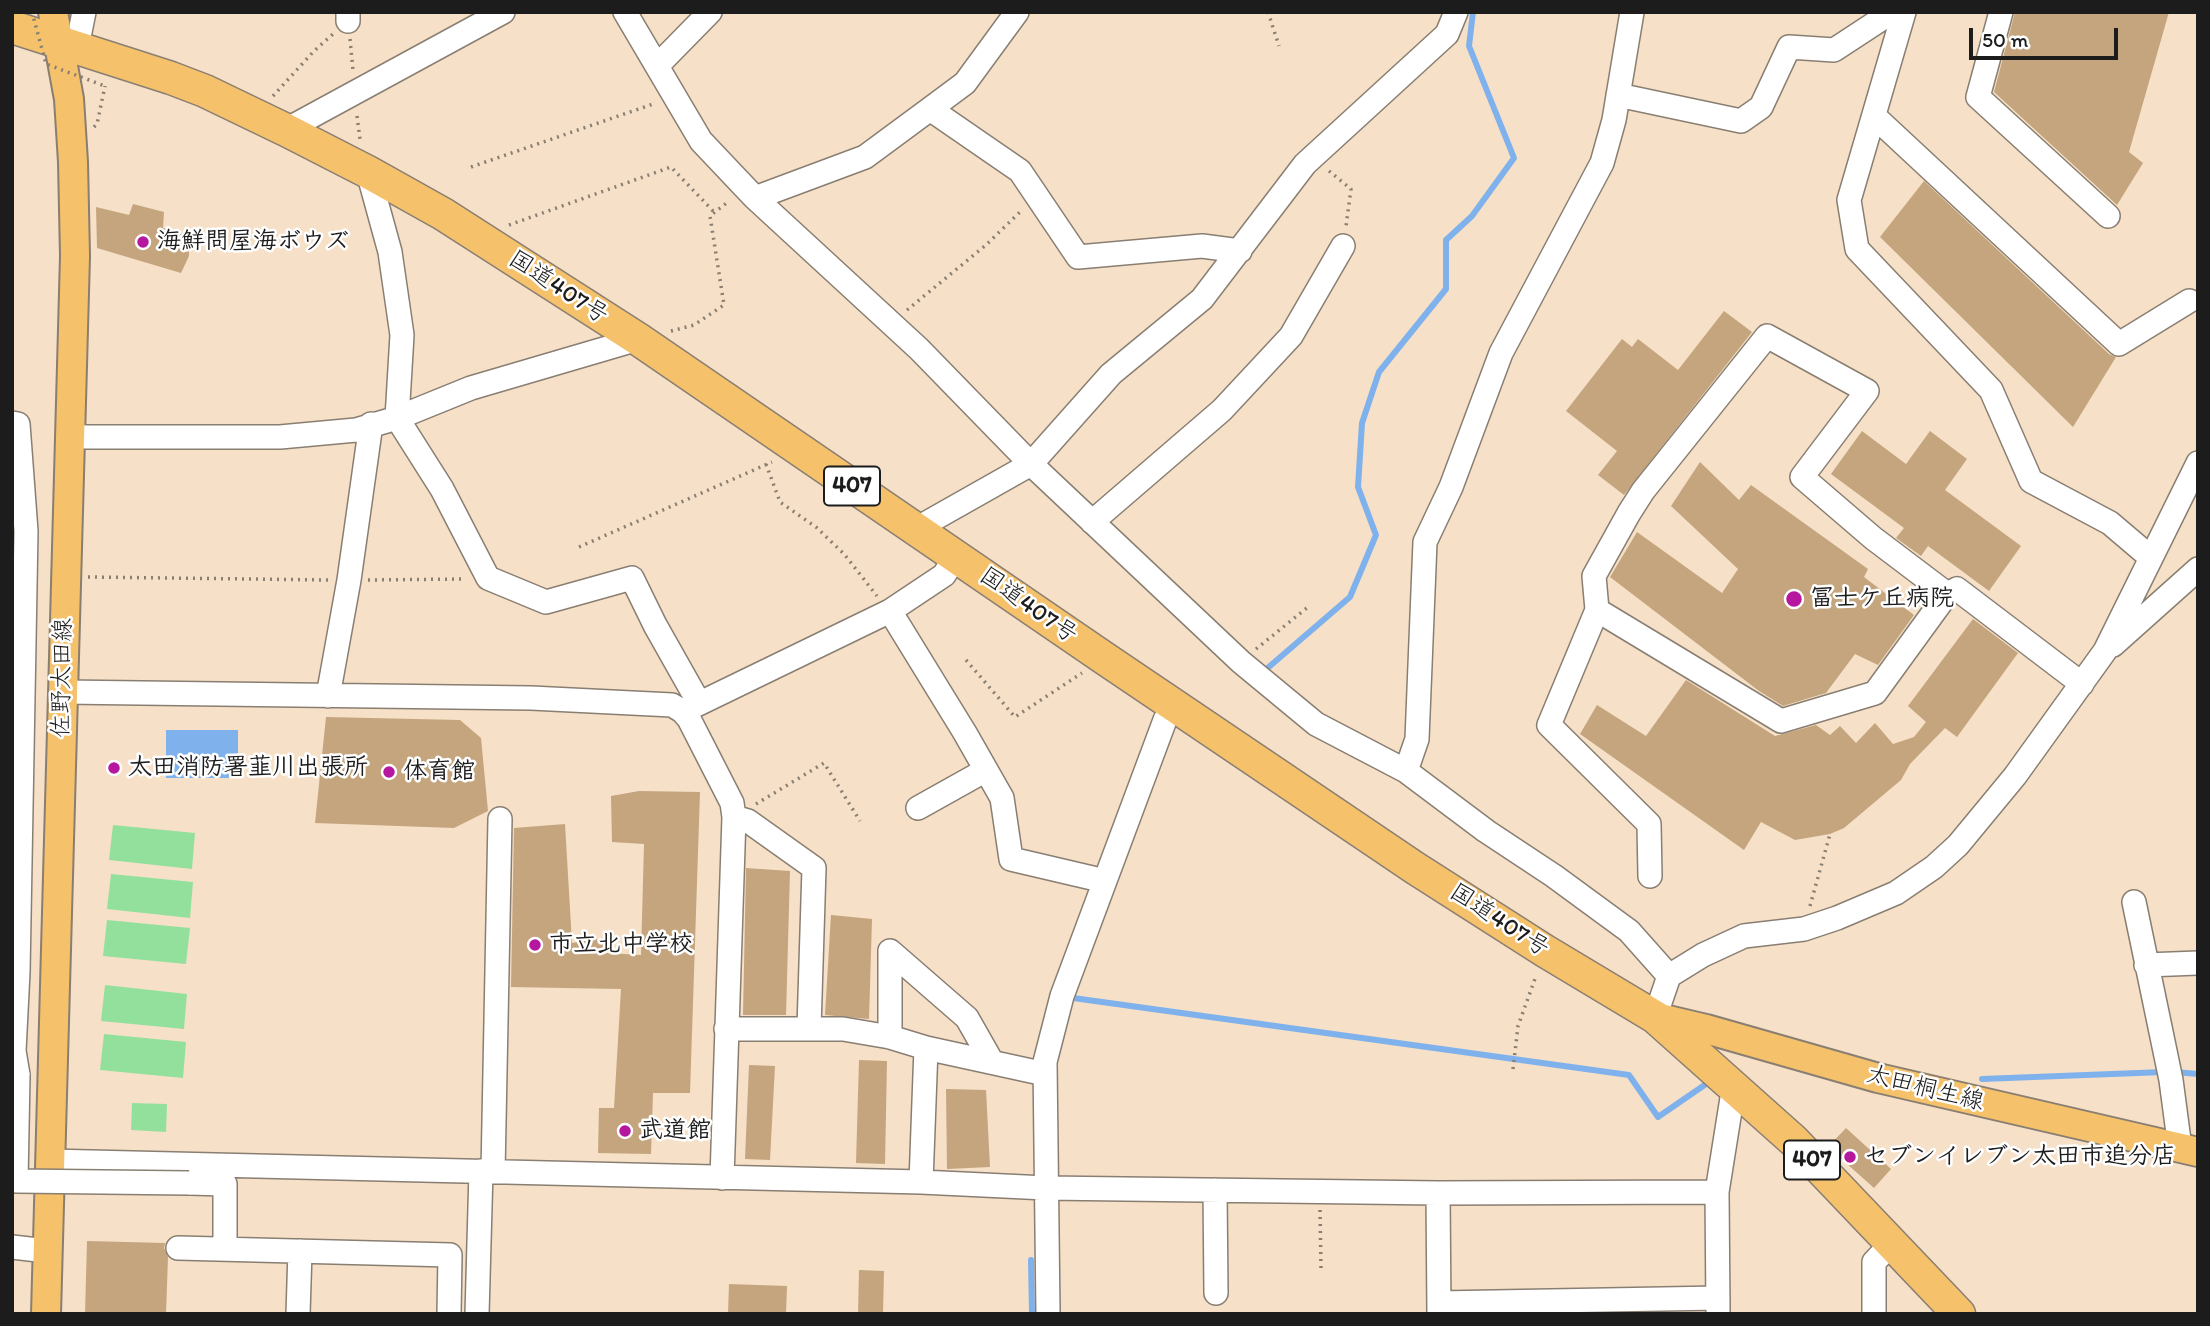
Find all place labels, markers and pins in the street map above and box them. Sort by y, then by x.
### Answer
place label: 海鮮問屋海ボウズ [157,228,349,256]
marker: 海鮮問屋海ボウズ [135,234,151,250]
place label: 冨士ケ丘病院 [1810,585,1954,613]
marker: 冨士ケ丘病院 [1784,589,1804,609]
place label: 太田消防署韮川出張所 [128,754,368,782]
place label: 体育館 [403,758,475,786]
marker: 太田消防署韮川出張所 [106,760,122,776]
marker: 体育館 [381,764,397,780]
place label: 市立北中学校 [549,931,693,959]
marker: 市立北中学校 [527,937,543,953]
place label: 武道館 [639,1117,711,1145]
marker: 武道館 [617,1123,633,1139]
place label: セブンイレブン太田市追分店 [1864,1143,2176,1171]
marker: セブンイレブン太田市追分店 [1842,1149,1858,1165]

